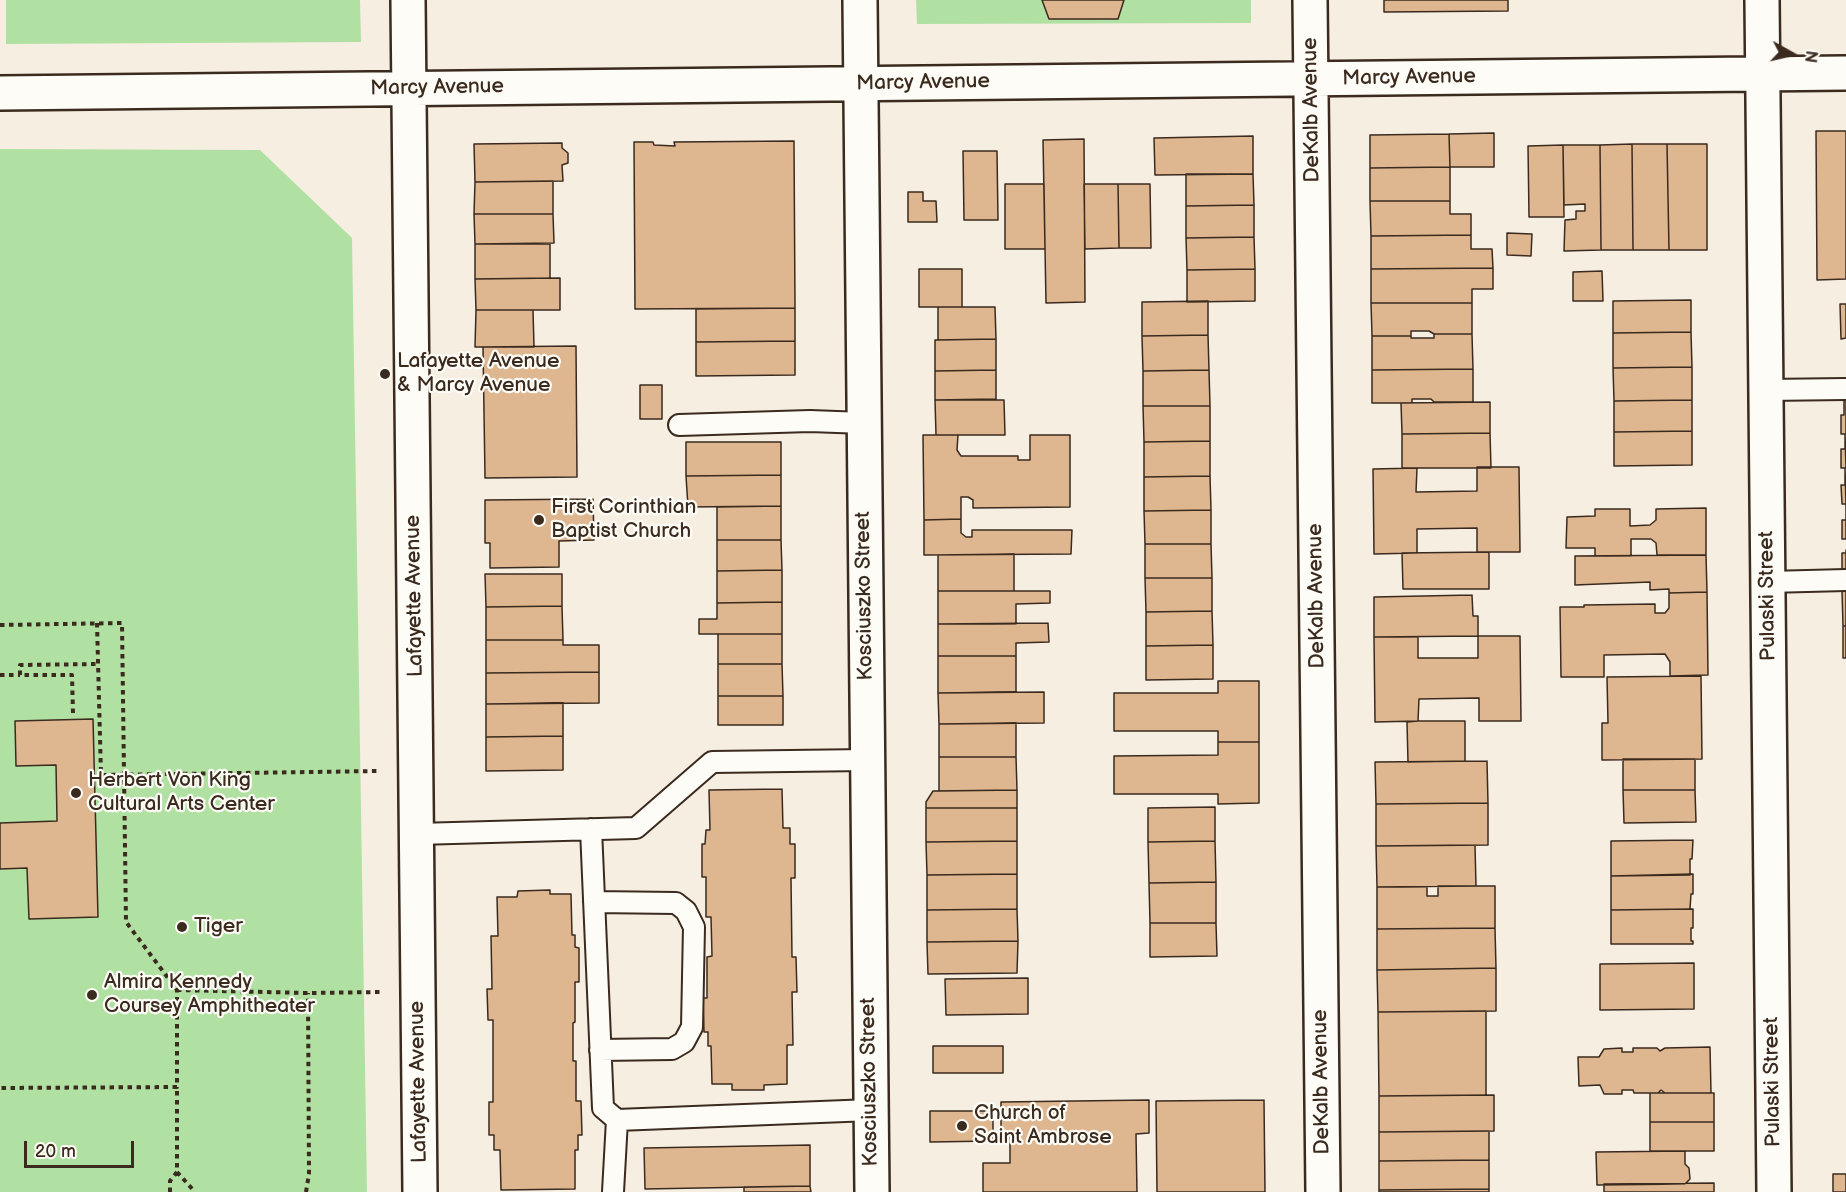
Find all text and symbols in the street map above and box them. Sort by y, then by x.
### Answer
north arrow [1762,24,1822,84]
street label: DeKalb Avenue [1298,37,1326,183]
text: N [1800,49,1821,64]
street label: Marcy Avenue [1342,64,1476,92]
street label: Marcy Avenue [856,69,990,97]
street label: Marcy Avenue [370,74,504,102]
place label: Lafayette Avenue & Marcy Avenue [397,349,559,399]
marker: Lafayette Avenue & Marcy Avenue [378,367,392,381]
place label: First Corinthian Baptist Church [551,495,696,545]
street label: Kosciuszko Street [851,511,879,681]
marker: First Corinthian Baptist Church [532,513,546,527]
street label: Lafayette Avenue [401,515,429,677]
street label: DeKalb Avenue [1303,523,1331,669]
street label: Pulaski Street [1754,531,1782,661]
place label: Herbert Von King Cultural Arts Center [88,768,275,818]
marker: Herbert Von King Cultural Arts Center [69,786,83,800]
place label: Tiger [194,914,243,940]
marker: Tiger [175,920,189,934]
place label: Almira Kennedy Coursey Amphitheater [104,970,315,1020]
marker: Almira Kennedy Coursey Amphitheater [85,988,99,1002]
street label: Kosciuszko Street [856,997,884,1167]
street label: Lafayette Avenue [405,1001,433,1163]
street label: DeKalb Avenue [1308,1009,1336,1155]
street label: Pulaski Street [1759,1017,1787,1147]
place label: Church of Saint Ambrose [974,1101,1112,1151]
marker: Church of Saint Ambrose [955,1119,969,1133]
scale bar [27,1129,136,1167]
text: 20 m [35,1141,76,1162]

